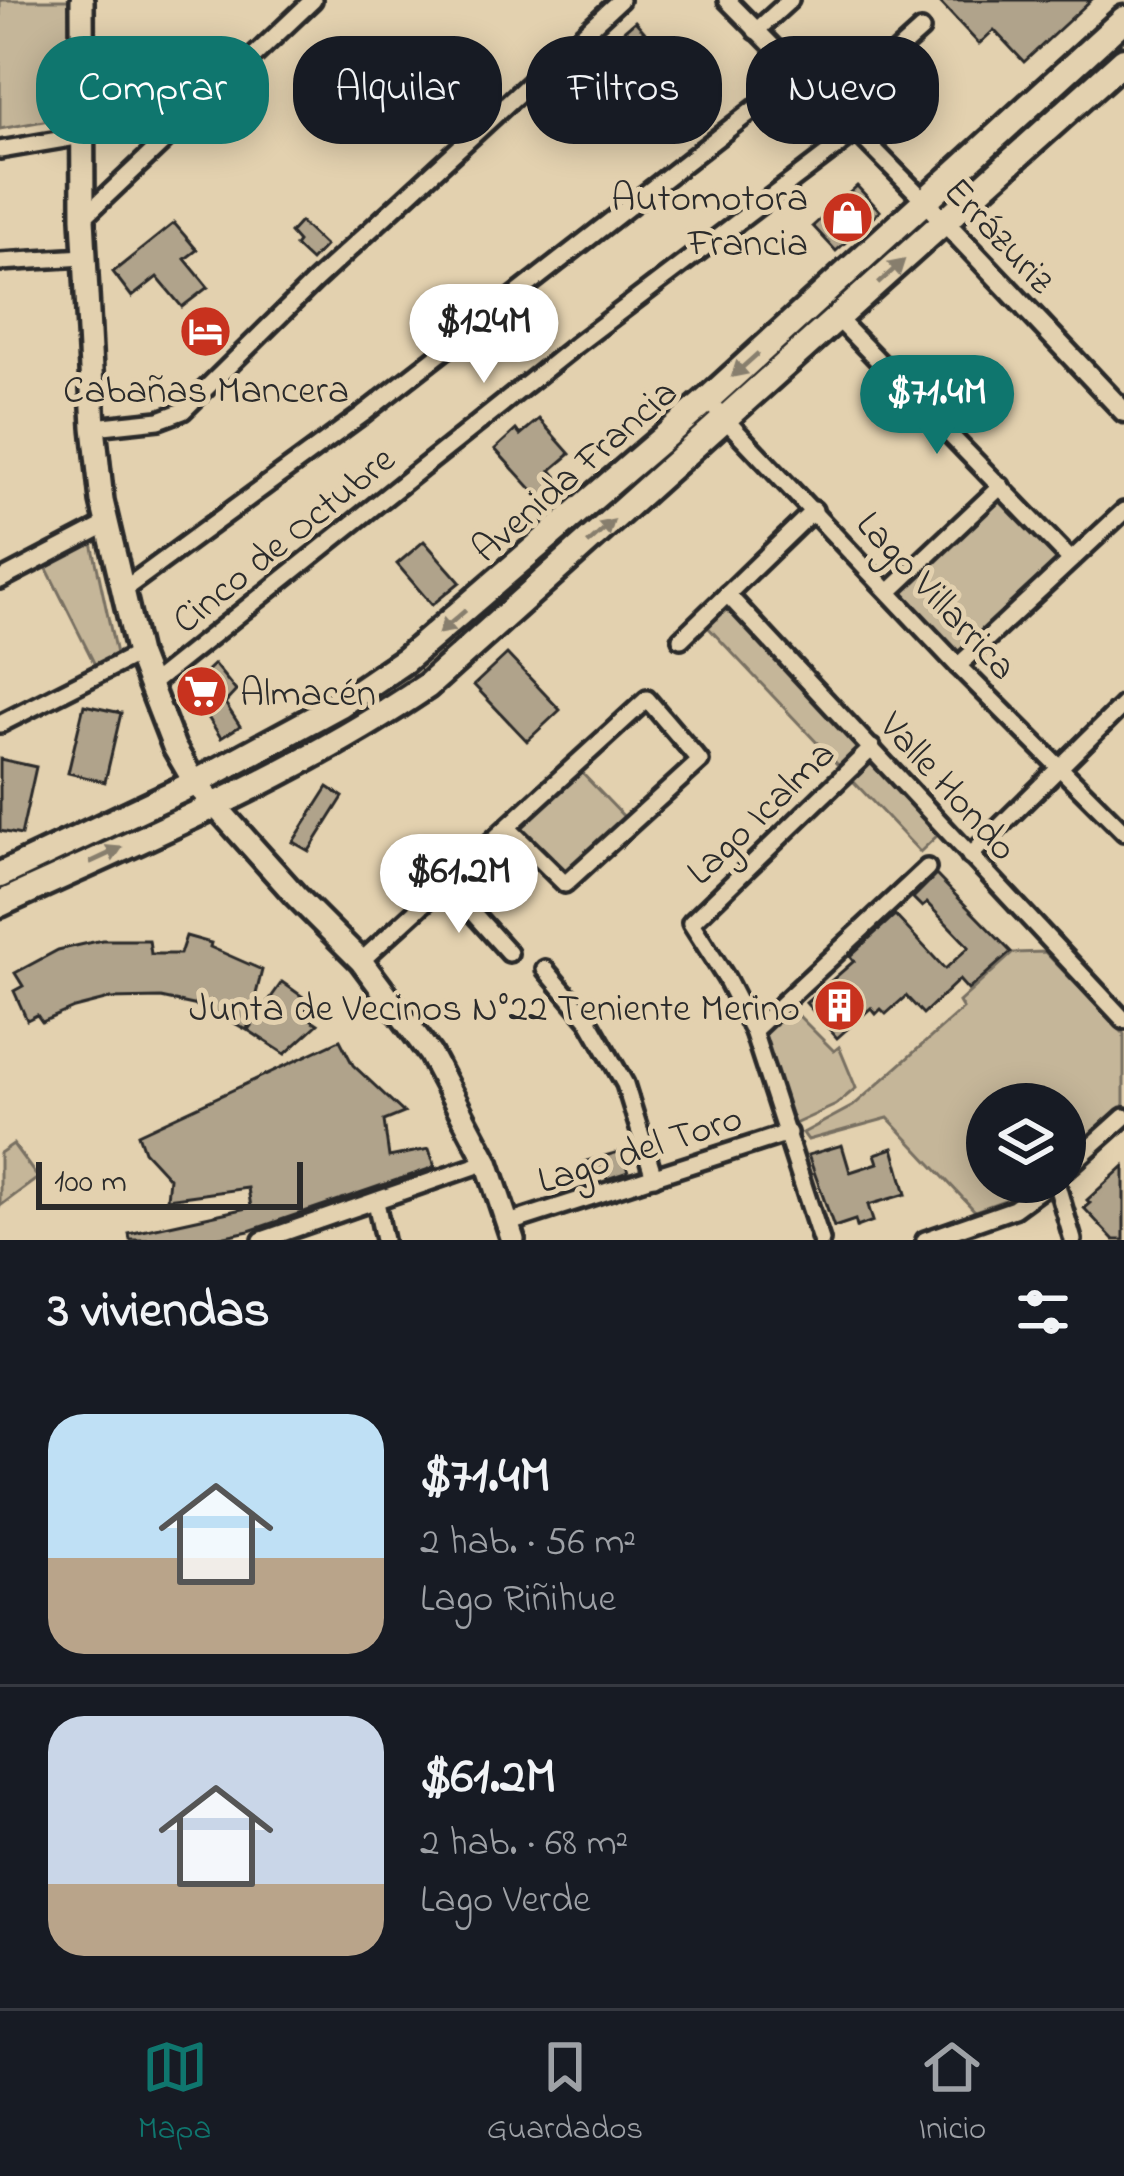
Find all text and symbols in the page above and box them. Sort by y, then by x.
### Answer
chip: Comprar [36,36,269,144]
chip: Alquilar [293,36,502,144]
chip: Filtros [526,36,722,144]
chip: Nuevo [746,36,939,144]
street label: Errázuriz [929,166,1067,309]
place label: Automotora Francia [611,172,808,274]
shop icon: Automotora Francia [819,190,875,246]
one-way arrow [877,259,906,287]
pin: $124M [400,284,568,386]
text: $124M [436,294,532,351]
hotel icon: Cabañas Mancera [178,303,234,359]
one-way arrow [731,351,760,378]
pin: $71.4M [839,355,1035,457]
place label: Cabañas Mancera [63,364,349,421]
text: $71.4M [887,365,987,422]
street label: Avenida Francia [460,367,691,578]
street label: Cinco de Octubre [161,433,409,649]
street label: Lago Villarrica [841,499,1029,695]
one-way arrow [585,520,615,546]
one-way arrow [437,608,467,635]
supermarket icon: Almacén [173,663,229,719]
place label: Almacén [240,667,376,724]
street label: Valle Hondo [863,700,1029,875]
street label: Lago Icalma [675,728,850,900]
pin: $61.2M [361,834,557,936]
text: $61.2M [407,844,511,901]
one-way arrow [89,845,124,865]
building icon: Junta de Vecinos N°22 Teniente Merino [811,978,867,1034]
place label: Junta de Vecinos N°22 Teniente Merino [189,982,800,1039]
map controls [966,1083,1086,1203]
button: layers [966,1083,1086,1203]
street label: Lago del Toro [531,1091,750,1211]
scale bar [36,1156,303,1209]
text: 100 m [54,1159,127,1207]
text: 3 viviendas [48,1275,270,1350]
icon: filters [1010,1279,1076,1345]
text: $71.4M [420,1440,550,1515]
icon: home [144,1462,288,1606]
text: 2 hab. · 56 m² [420,1515,636,1572]
text: Lago Riñihue [420,1572,616,1629]
text: $61.2M [420,1741,556,1816]
icon: home [144,1764,288,1908]
text: 2 hab. · 68 m² [420,1816,628,1873]
text: Lago Verde [420,1873,590,1930]
tab: Mapa [138,2034,211,2154]
tab: Guardados [487,2034,643,2154]
tab: Inicio [919,2034,986,2154]

